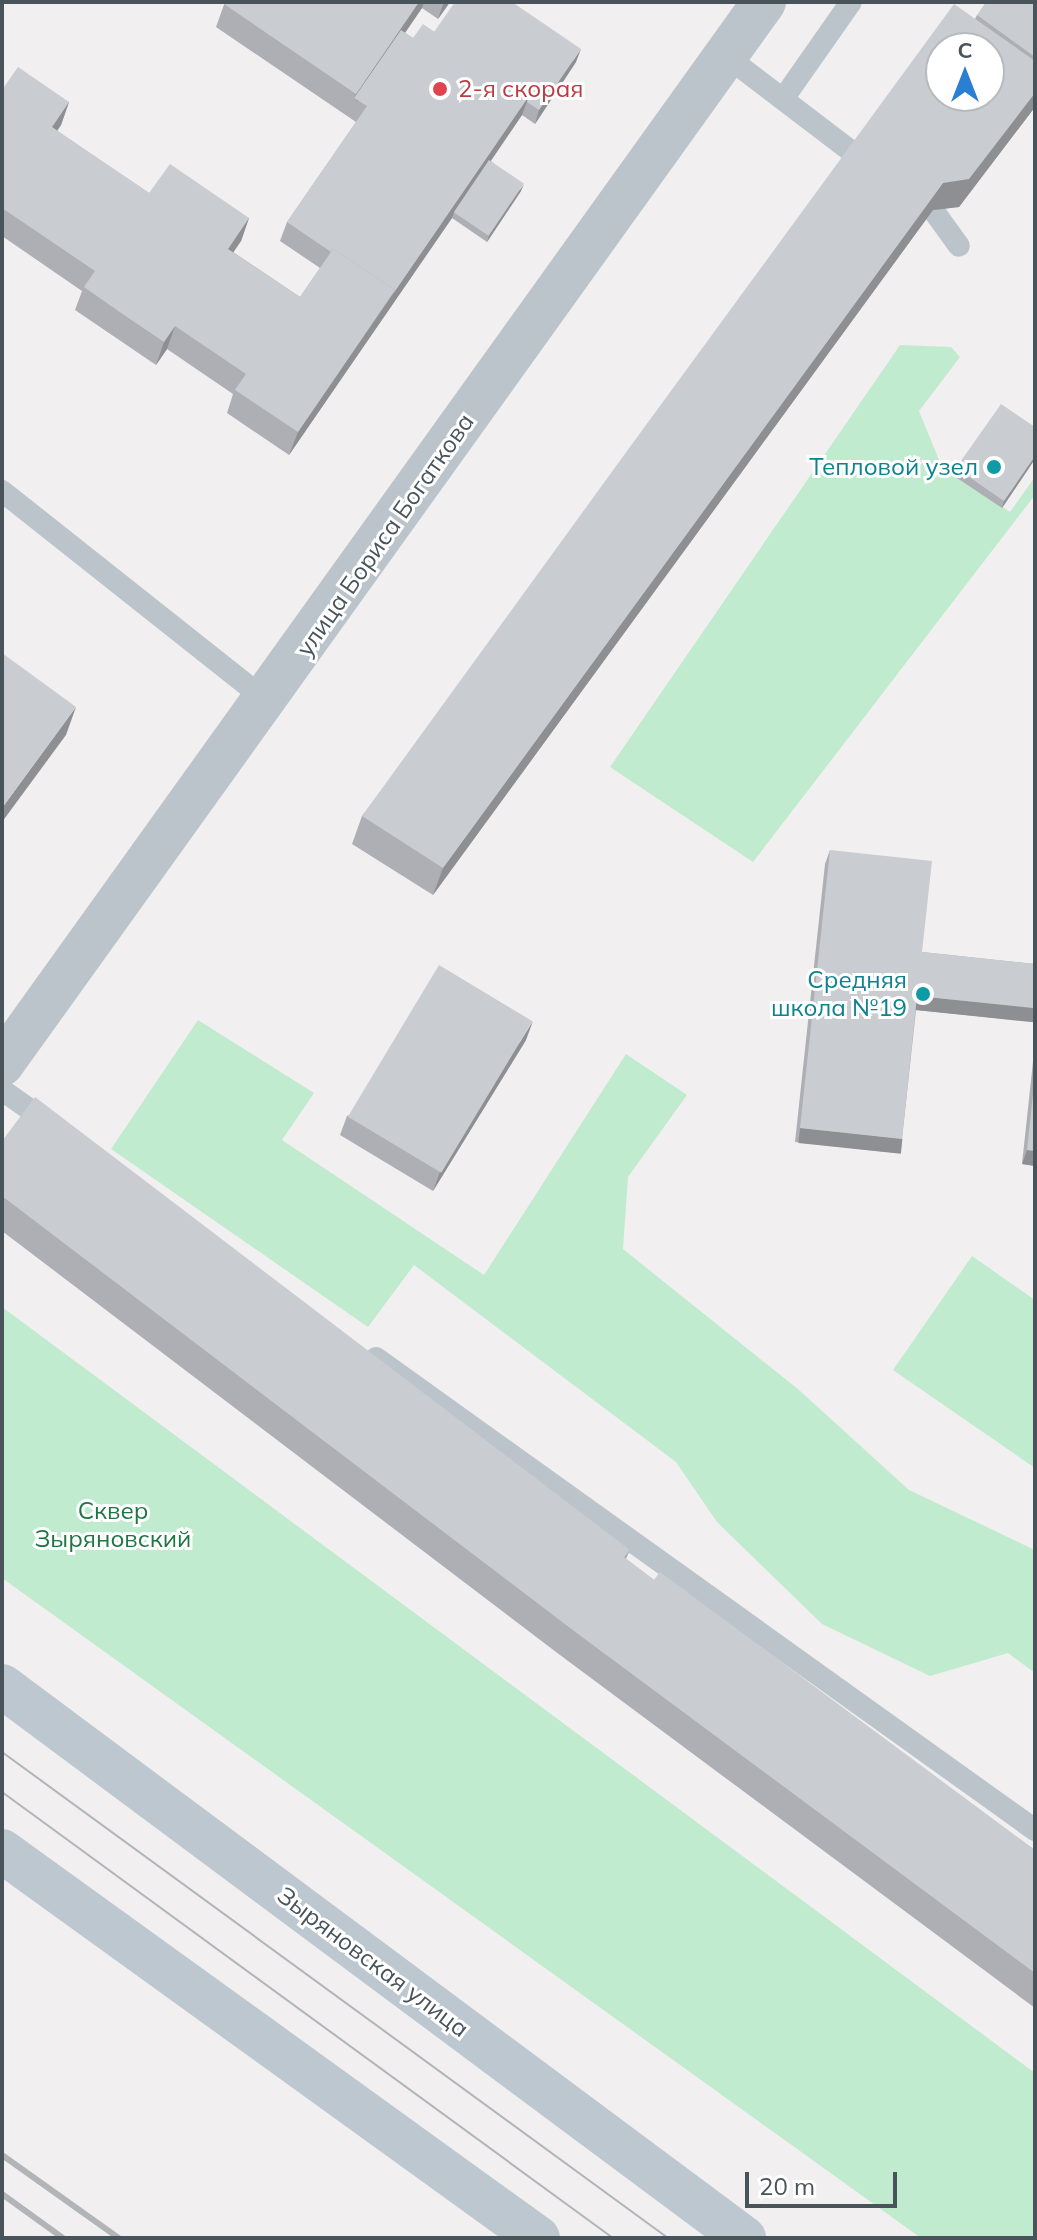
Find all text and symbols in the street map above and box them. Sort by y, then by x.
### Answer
north arrow [925,32,1005,112]
text: С [957,36,973,64]
place label: 2-я скорая [458,75,584,103]
marker: 2-я скорая [429,78,451,100]
street label: улица Бориса Богаткова [290,408,480,662]
place label: Тепловой узел [809,453,978,481]
marker: Тепловой узел [985,458,1003,476]
place label: Средняя школа №19 [771,966,907,1022]
marker: Средняя школа №19 [914,985,932,1003]
park label: Cквер Зыряновский [35,1497,191,1553]
street label: Зыряновская улица [272,1881,474,2043]
scale bar [749,2156,901,2206]
text: 20 m [759,2171,815,2201]

